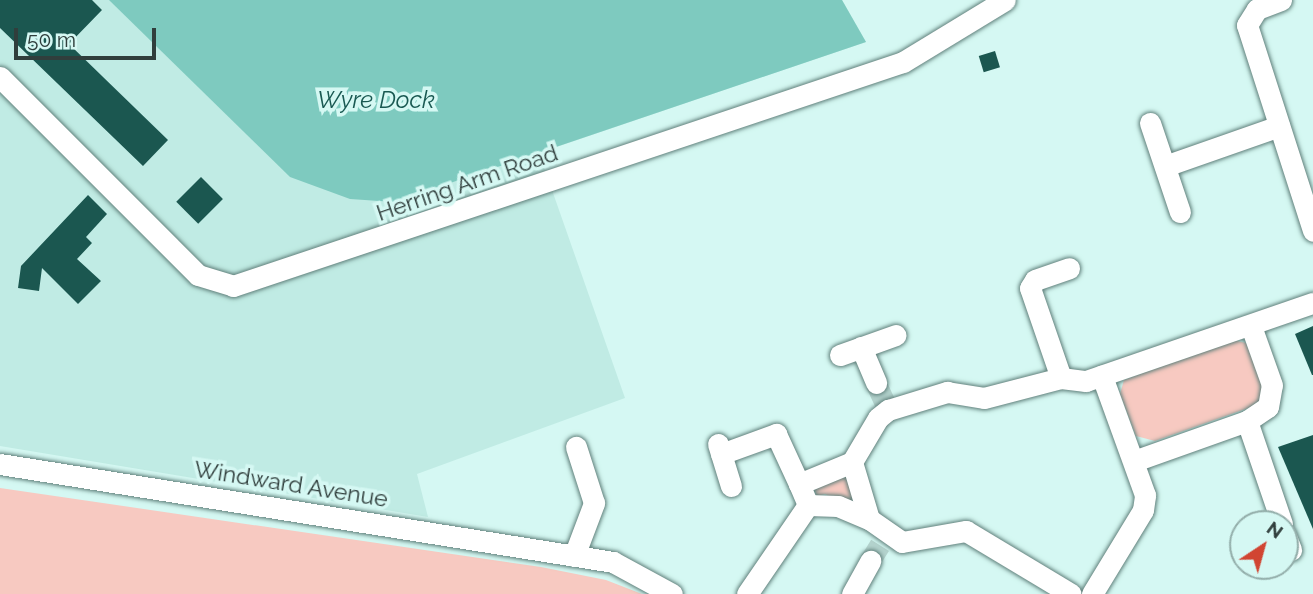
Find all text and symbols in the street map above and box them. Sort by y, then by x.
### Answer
scale bar [18,14,159,58]
text: 50 m [27,27,76,52]
water label: Wyre Dock [317,86,435,114]
street label: Herring Arm Road [372,139,562,227]
street label: Windward Avenue [192,455,390,513]
north arrow [1229,510,1299,580]
text: N [1263,516,1287,543]

